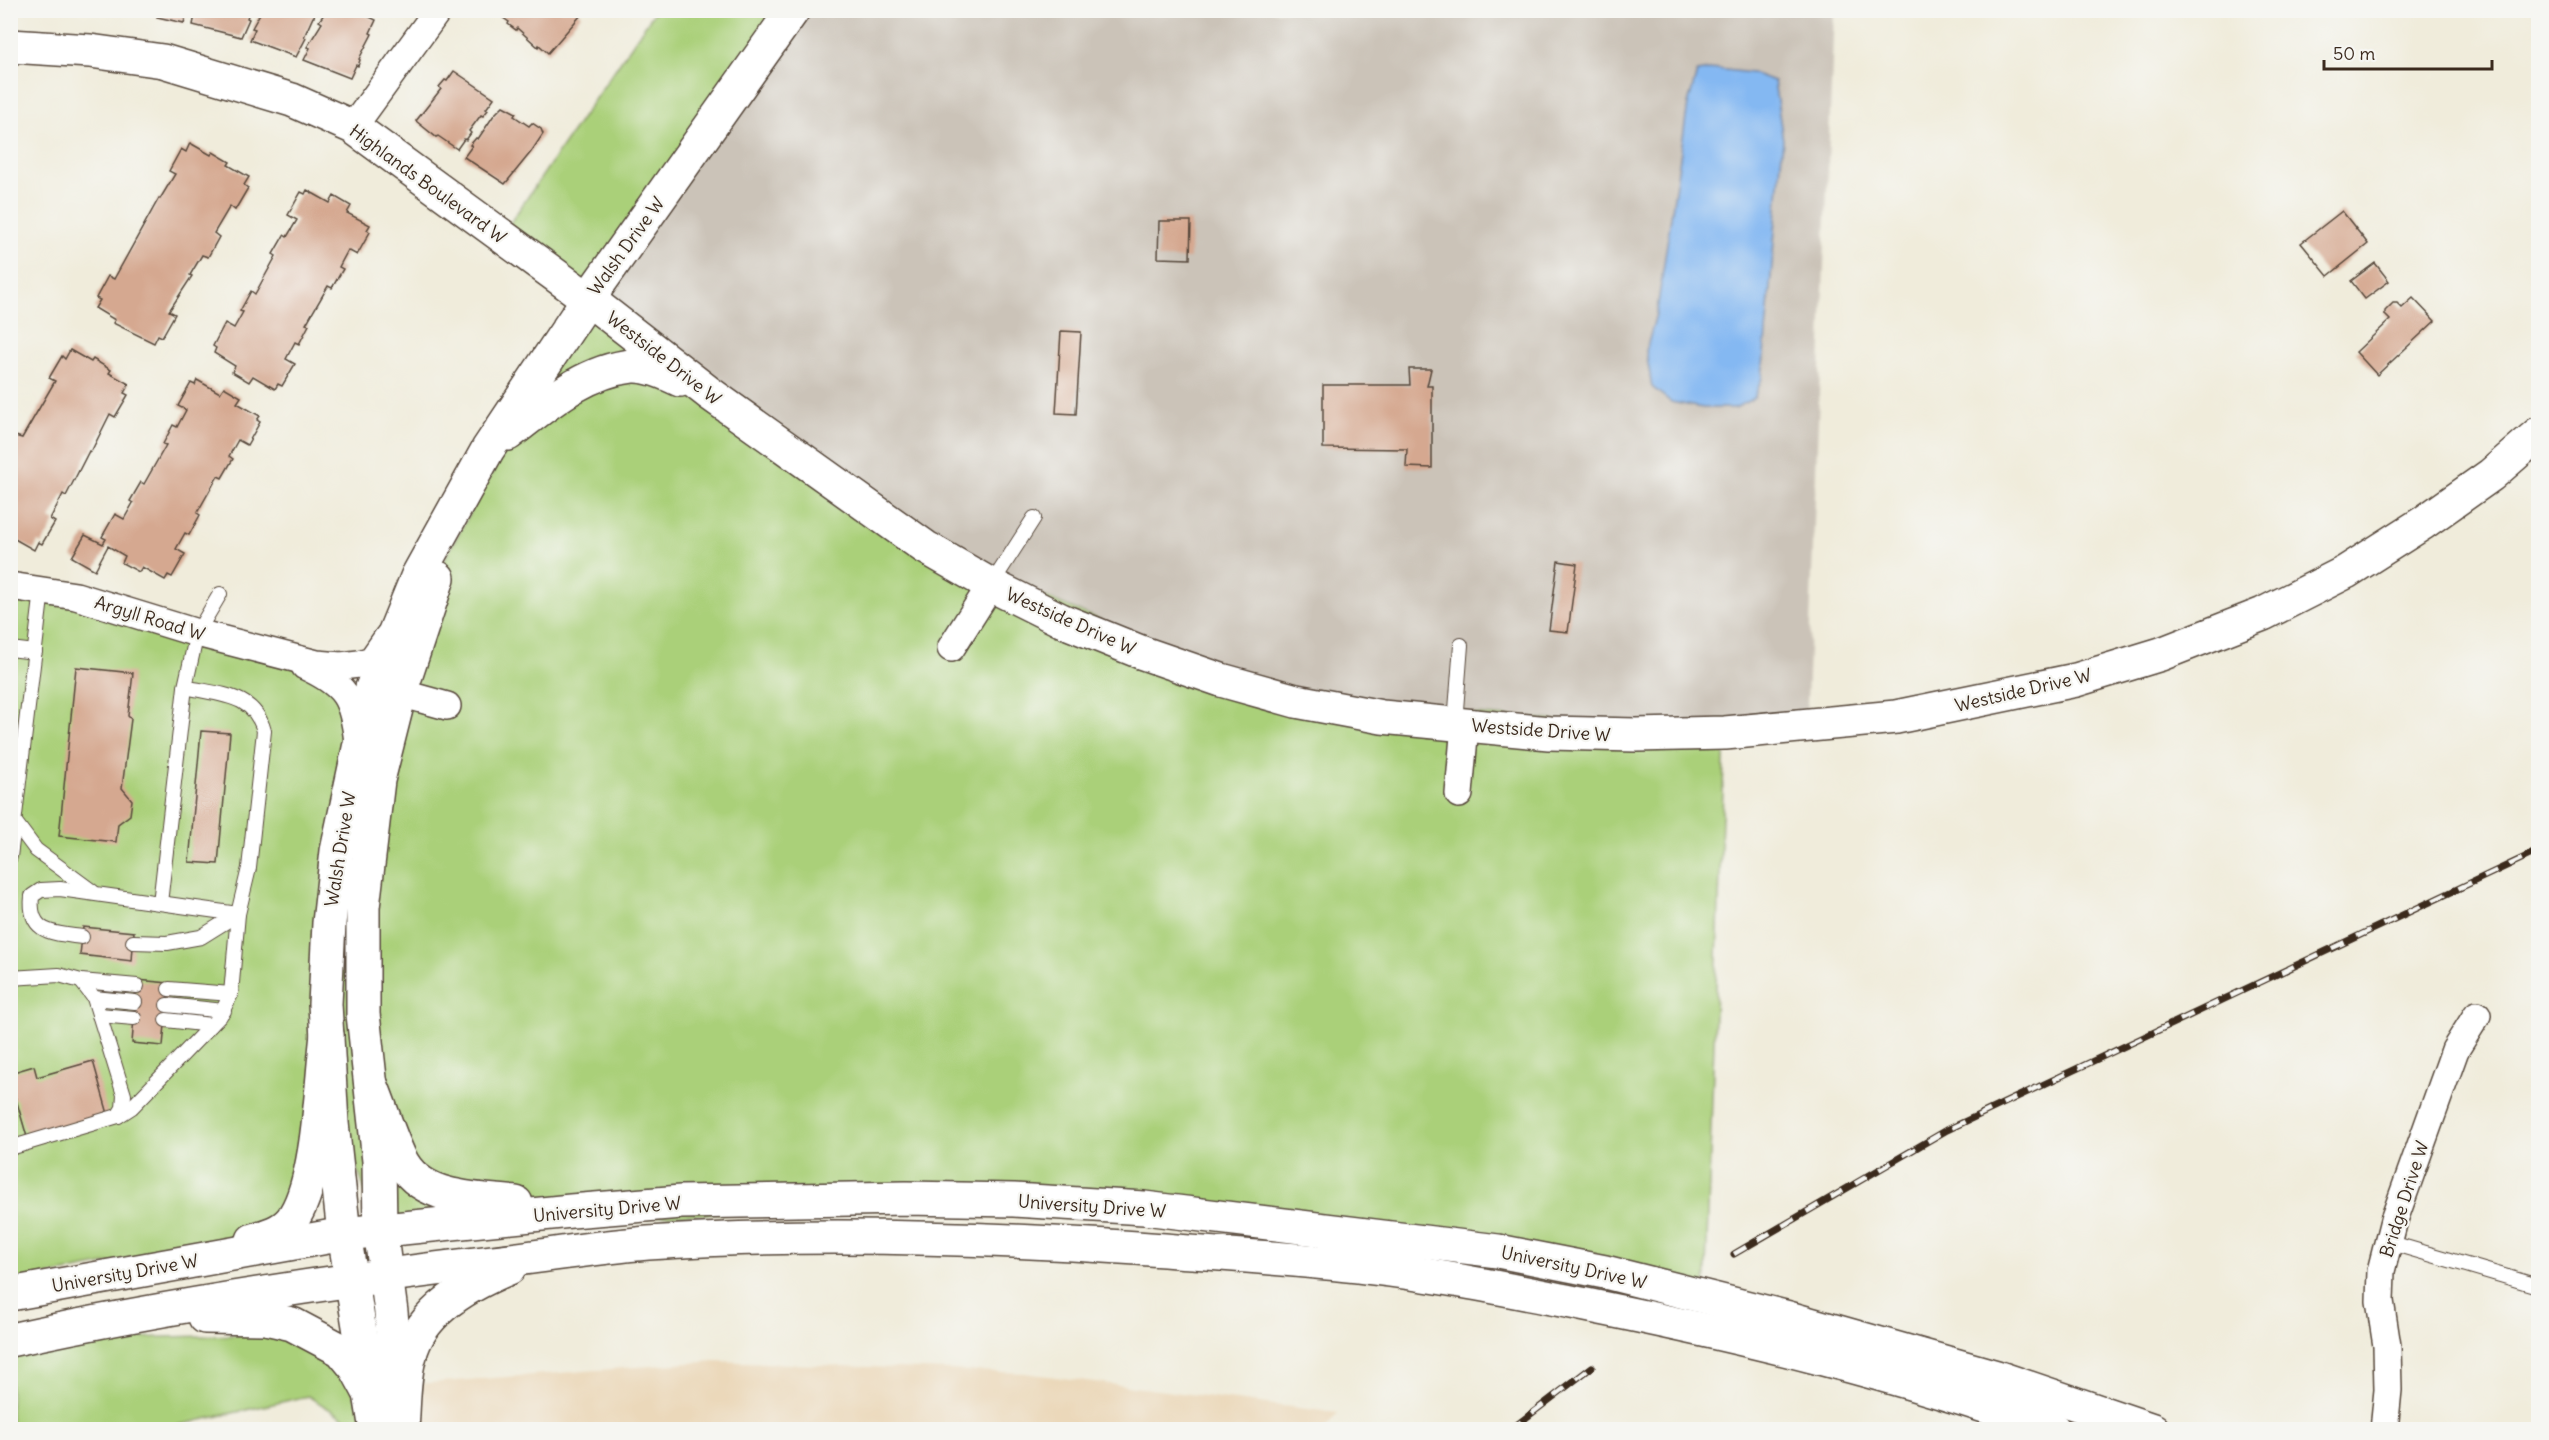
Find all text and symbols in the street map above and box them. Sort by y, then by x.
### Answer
scale bar [2324,33,2492,71]
text: 50 m [2333,42,2375,65]
street label: Highlands Boulevard W [345,119,511,249]
street label: Walsh Drive W [583,192,669,300]
street label: Westside Drive W [602,306,726,410]
street label: Westside Drive W [1003,582,1139,660]
street label: Argyll Road W [92,590,208,646]
street label: Westside Drive W [1952,663,2094,717]
street label: Westside Drive W [1471,714,1611,746]
street label: Walsh Drive W [320,790,360,908]
street label: Bridge Drive W [2374,1138,2434,1260]
street label: University Drive W [1017,1189,1167,1223]
street label: University Drive W [532,1191,682,1227]
street label: University Drive W [1499,1240,1649,1294]
street label: University Drive W [50,1249,200,1297]

